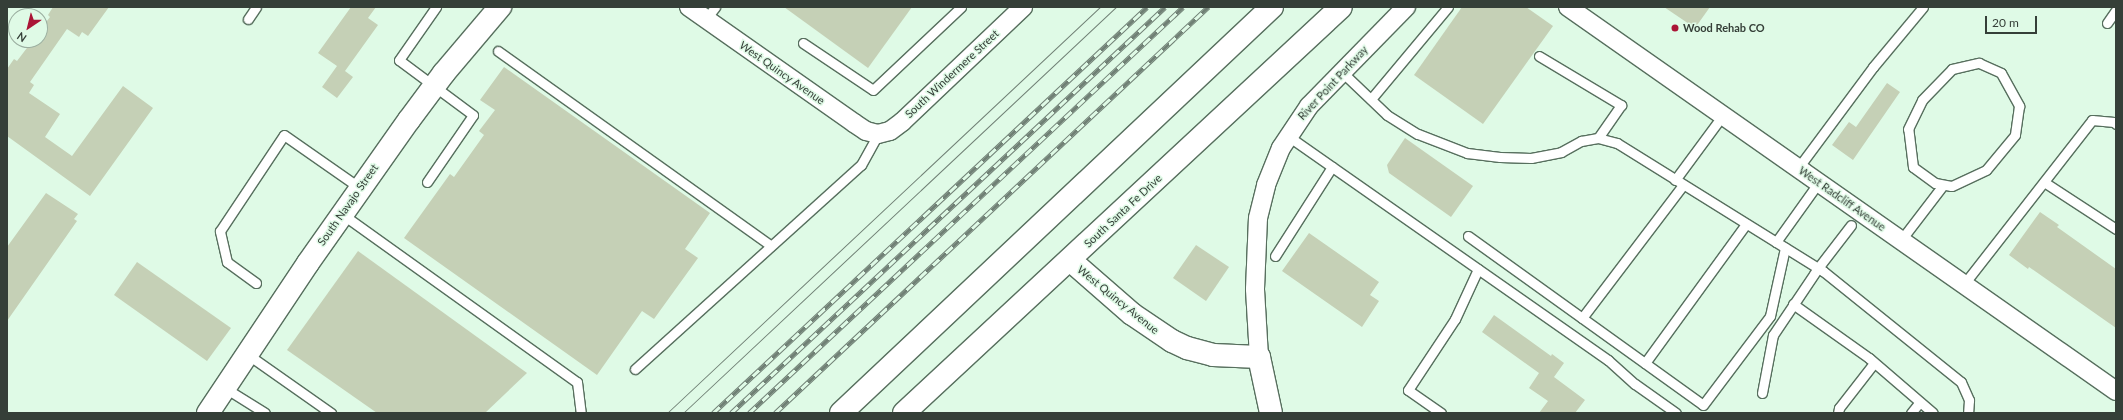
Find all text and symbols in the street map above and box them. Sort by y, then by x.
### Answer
north arrow [8,8,48,48]
scale bar [1987,8,2039,34]
text: 20 m [1992,15,2019,30]
place label: Wood Rehab CO [1683,21,1765,35]
marker: Wood Rehab CO [1670,23,1680,33]
street label: South Windermere Street [902,27,1002,121]
text: N [14,30,29,45]
street label: West Quincy Avenue [736,38,828,108]
street label: River Point Parkway [1295,43,1371,123]
street label: South Navajo Street [315,162,381,248]
street label: West Radcliff Avenue [1796,164,1888,234]
street label: South Santa Fe Drive [1081,172,1165,250]
street label: West Quincy Avenue [1074,263,1162,337]

